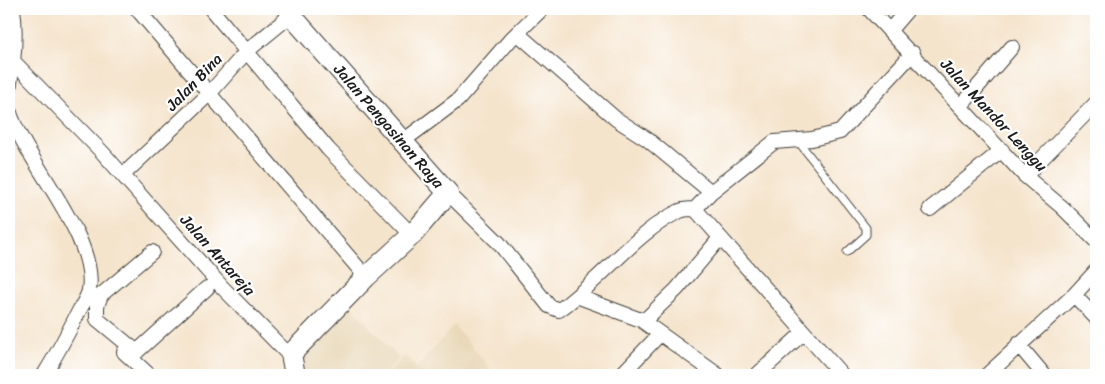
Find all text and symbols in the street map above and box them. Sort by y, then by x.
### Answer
street label: Jalan Bina [158,46,230,119]
street label: Jalan Mandor Lenggu [932,50,1055,179]
street label: Jalan Pengasinan Raya [326,56,452,196]
street label: Jalan Antareja [172,206,264,304]

